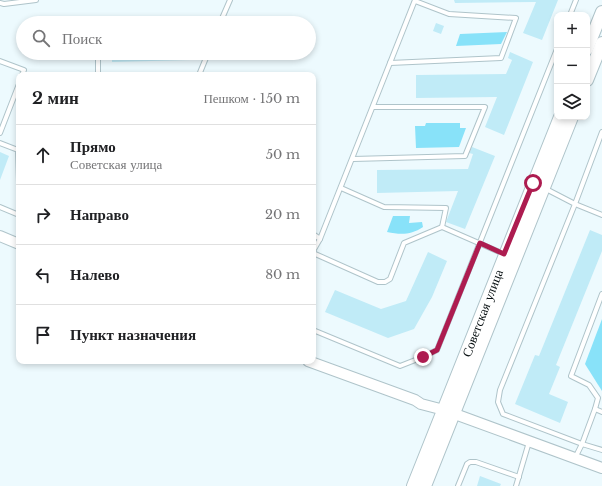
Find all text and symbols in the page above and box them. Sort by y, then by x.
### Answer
map controls [554,12,590,120]
button: + [554,12,590,48]
search box [16,16,316,60]
icon: search [30,27,52,49]
text: Поиск [62,29,102,48]
button: − [554,48,590,84]
button: layers [554,84,590,120]
text: 2 мин [32,88,79,109]
text: Пешком · 150 m [203,90,300,107]
text: Прямо [70,137,116,156]
icon: ahead [32,144,54,166]
text: 50 m [266,146,300,163]
text: Советская улица [70,156,162,173]
route start [524,174,542,192]
icon: right [32,204,54,226]
text: Направо [70,205,129,224]
text: 20 m [265,206,300,223]
icon: left [32,264,54,286]
text: Налево [70,265,120,284]
text: 80 m [265,266,300,283]
street label: Советская улица [458,267,507,359]
icon: arrive [32,324,54,346]
text: Пункт назначения [70,325,196,344]
route end [414,348,432,366]

